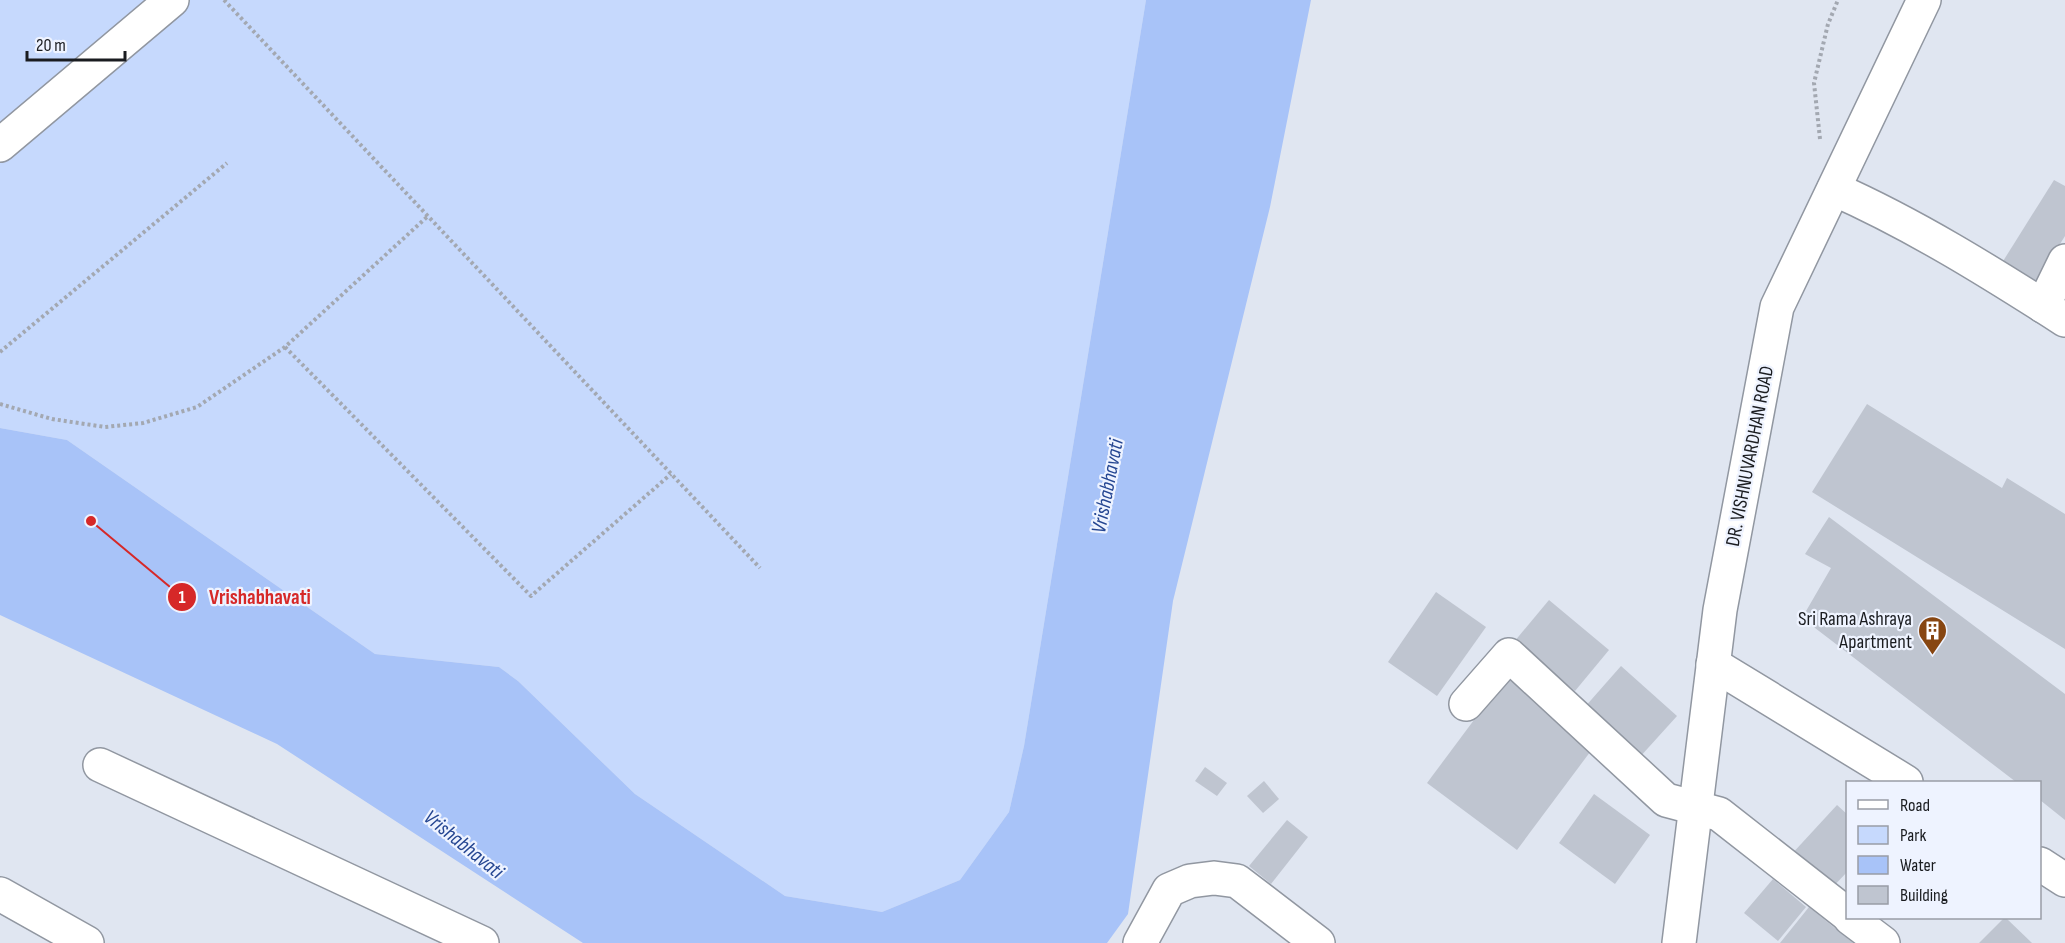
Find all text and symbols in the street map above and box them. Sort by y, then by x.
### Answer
scale bar [27,24,124,62]
text: 20 m [36,35,66,56]
street label: DR. VISHNUVARDHAN ROAD [1721,364,1779,548]
water label: Vrishabhavati [1086,436,1129,535]
callout: Vrishabhavati [167,577,323,616]
text: Vrishabhavati [209,585,311,610]
text: 1 [178,587,186,608]
place label: Sri Rama Ashraya Apartment [1798,607,1912,654]
building icon: Sri Rama Ashraya Apartment [1917,614,1949,656]
legend [1846,781,2041,919]
text: Road [1900,795,1930,816]
water label: Vrishabhavati [419,805,510,885]
text: Park [1900,825,1926,846]
text: Water [1900,855,1936,876]
text: Building [1900,885,1948,906]

